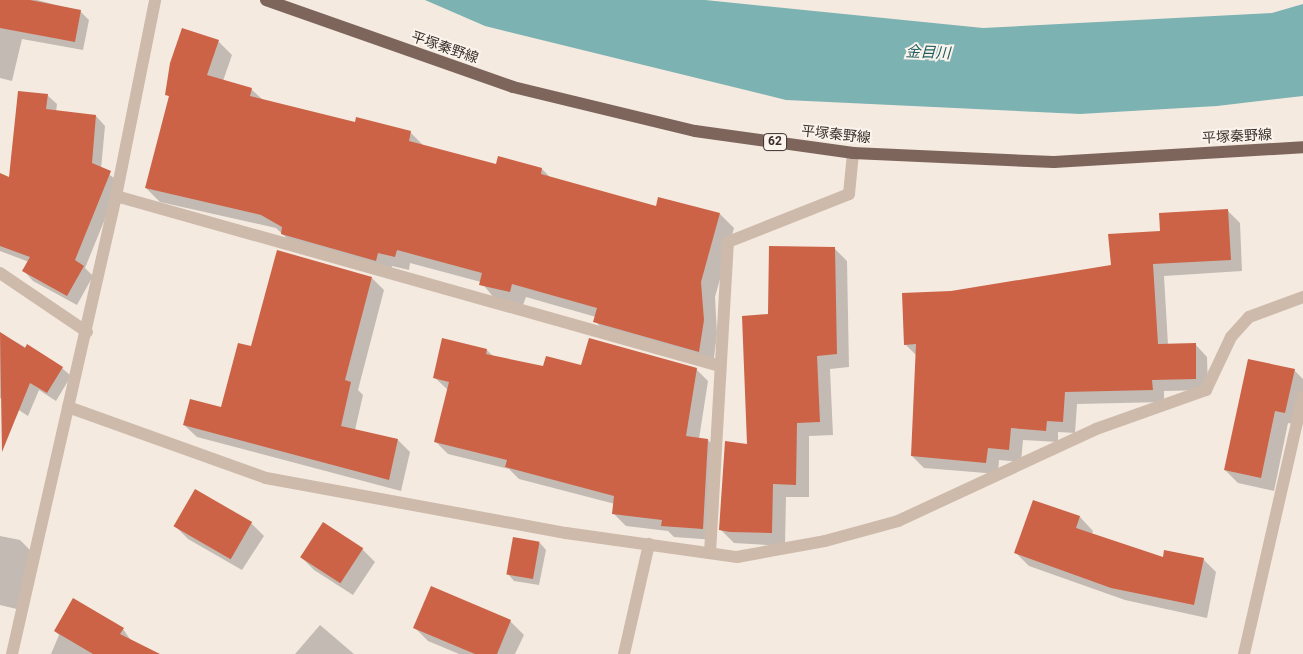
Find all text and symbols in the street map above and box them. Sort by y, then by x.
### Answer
street label: 平塚秦野線 [409,28,481,66]
water label: 金目川 [905,43,951,63]
street label: 平塚秦野線 [800,122,872,146]
street label: 平塚秦野線 [1202,126,1272,146]
road number: 62 [762,132,788,152]

